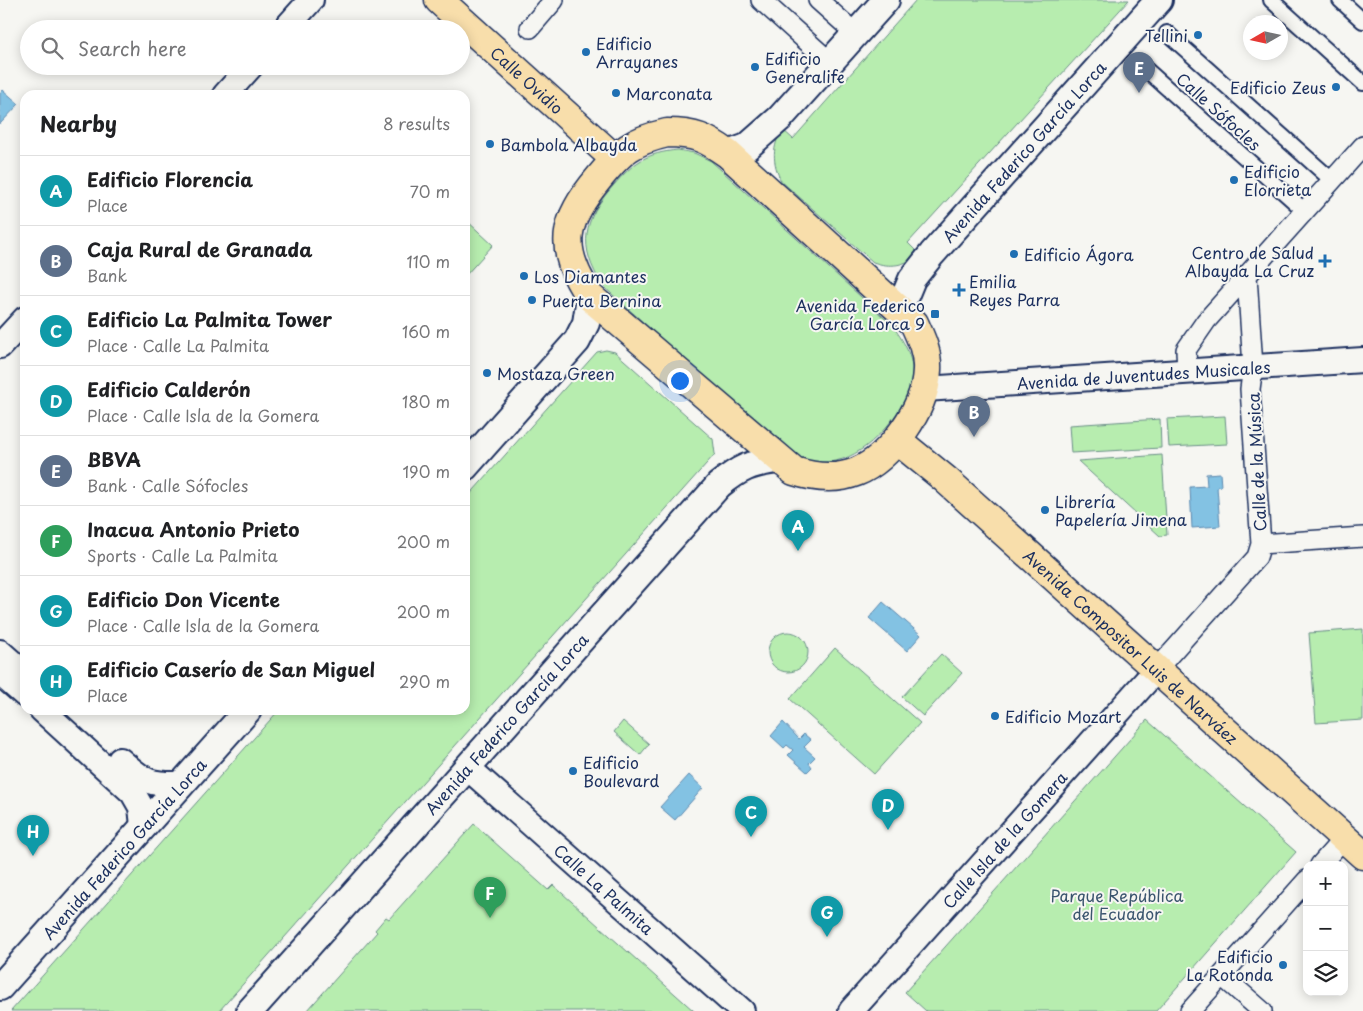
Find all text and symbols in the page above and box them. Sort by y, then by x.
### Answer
north arrow [1243,15,1288,60]
search box [20,20,470,75]
place label: Tellini [1145,23,1188,47]
marker: Tellini [1192,29,1204,41]
place label: Edificio Arrayanes [596,31,678,73]
icon: search [38,34,66,62]
text: Search here [78,34,187,62]
street label: Calle Ovidio [486,40,569,119]
marker: Edificio Arrayanes [580,46,592,58]
place label: Edificio Generalife [765,46,845,88]
pin: E [1123,52,1155,93]
street label: Avenida Federico García Lorca [936,55,1112,247]
marker: Edificio Generalife [749,61,761,73]
street label: Calle Sófocles [1171,66,1267,156]
place label: Edificio Zeus [1230,75,1326,99]
place label: Marconata [626,81,712,105]
marker: Edificio Zeus [1330,81,1342,93]
marker: Marconata [610,87,622,99]
text: Nearby [40,107,117,139]
text: 8 results [383,111,450,135]
place label: Bambola Albayda [500,132,637,156]
marker: Bambola Albayda [484,138,496,150]
place label: Edificio Elorrieta [1244,159,1311,201]
text: Edificio Florencia [87,165,253,193]
marker: Edificio Elorrieta [1228,174,1240,186]
text: A [50,179,62,203]
text: 70 m [410,179,450,203]
text: Place [87,193,128,217]
text: Caja Rural de Granada [87,235,312,263]
place label: Centro de Salud Albayda La Cruz [1185,240,1314,282]
place label: Edificio Ágora [1024,242,1133,266]
marker: Edificio Ágora [1008,248,1020,260]
text: B [51,249,61,273]
text: 110 m [407,249,450,273]
marker: Centro de Salud Albayda La Cruz [1318,254,1332,268]
text: Bank [87,263,127,287]
place label: Los Diamantes [534,264,647,288]
place label: Emilia Reyes Parra [969,269,1060,311]
marker: Los Diamantes [518,270,530,282]
marker: Emilia Reyes Parra [953,284,965,296]
place label: Puerta Bernina [542,288,661,312]
place label: Avenida Federico García Lorca 9 [796,293,925,335]
marker: Puerta Bernina [526,294,538,306]
text: Edificio La Palmita Tower [87,305,332,333]
marker: Avenida Federico García Lorca 9 [929,308,941,320]
text: C [50,319,62,343]
text: 160 m [402,319,450,343]
text: Place · Calle La Palmita [87,333,269,357]
street label: Avenida de Juventudes Musicales [1016,354,1271,395]
place label: Mostaza Green [497,361,615,385]
marker: Mostaza Green [481,367,493,379]
your location [667,368,693,394]
text: Edificio Calderón [87,375,251,403]
text: D [50,389,62,413]
text: 180 m [402,389,450,413]
street label: Calle de la Música [1240,392,1272,532]
pin: B [958,396,990,437]
text: Place · Calle Isla de la Gomera [87,403,319,427]
text: BBVA [87,445,141,473]
text: E [51,459,61,483]
text: 190 m [402,459,450,483]
text: Bank · Calle Sófocles [87,473,248,497]
place label: Librería Papelería Jimena [1055,489,1187,531]
marker: Librería Papelería Jimena [1039,504,1051,516]
pin: A [782,510,814,551]
text: Inacua Antonio Prieto [87,515,300,543]
text: F [51,529,61,553]
text: 200 m [397,529,450,553]
text: Sports · Calle La Palmita [87,543,278,567]
street label: Avenida Compositor Luis de Narváez [1018,543,1244,750]
text: Edificio Don Vicente [87,585,280,613]
text: G [49,599,63,623]
text: 200 m [397,599,450,623]
text: Place · Calle Isla de la Gomera [87,613,319,637]
street label: Avenida Federico García Lorca [419,627,594,820]
text: Edificio Caserío de San Miguel [87,655,375,683]
text: H [50,669,62,693]
text: 290 m [399,669,450,693]
text: Place [87,683,128,707]
place label: Edificio Mozart [1005,704,1122,728]
marker: Edificio Mozart [989,710,1001,722]
place label: Edificio Boulevard [583,750,659,792]
street label: Avenida Federico García Lorca [36,752,212,944]
marker: Edificio Boulevard [567,765,579,777]
street label: Calle Isla de la Gomera [936,765,1072,914]
pin: D [872,789,904,830]
pin: C [735,796,767,837]
pin: H [17,815,49,856]
street label: Calle La Palmita [549,838,659,940]
map controls [1303,861,1348,996]
button: + [1303,861,1348,906]
pin: F [474,877,506,918]
park label: Parque República del Ecuador [1051,883,1183,925]
pin: G [811,896,843,937]
button: − [1303,906,1348,951]
place label: Edificio La Rotonda [1186,944,1273,986]
button: layers [1303,951,1348,996]
marker: Edificio La Rotonda [1277,959,1289,971]

